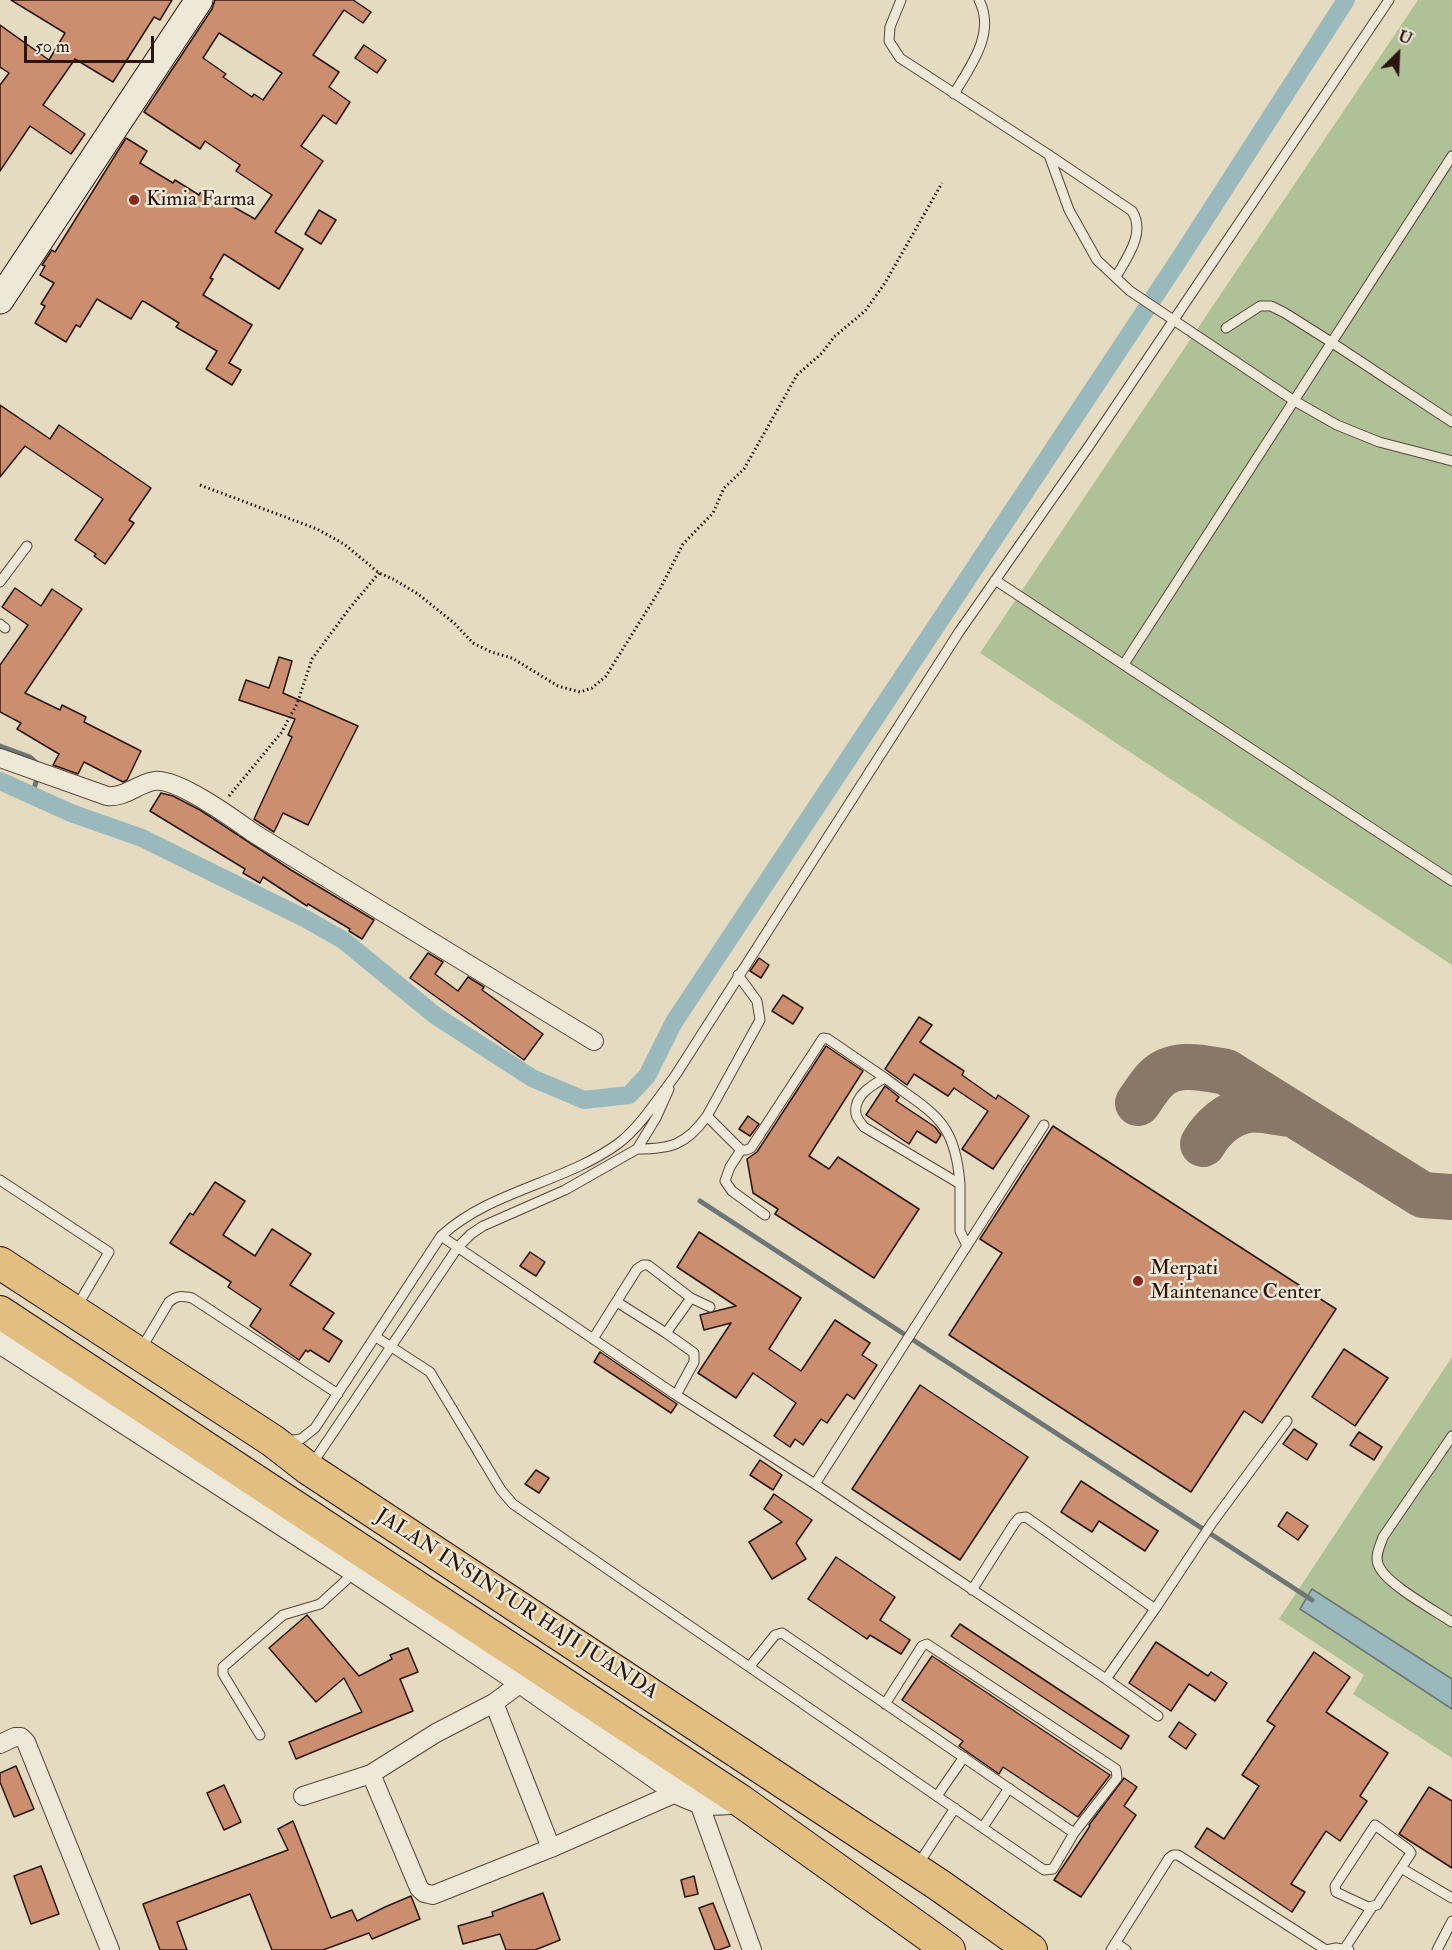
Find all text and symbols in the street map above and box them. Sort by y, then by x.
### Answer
scale bar [27,24,158,62]
north arrow [1368,24,1428,84]
text: U [1395,26,1416,49]
text: 50 m [35,35,70,58]
place label: Kimia Farma [146,187,255,213]
marker: Kimia Farma [127,193,141,207]
place label: Merpati Maintenance Center [1150,1256,1321,1306]
marker: Merpati Maintenance Center [1131,1274,1145,1288]
street label: JALAN INSINYUR HAJI JUANDA [370,1504,662,1706]

